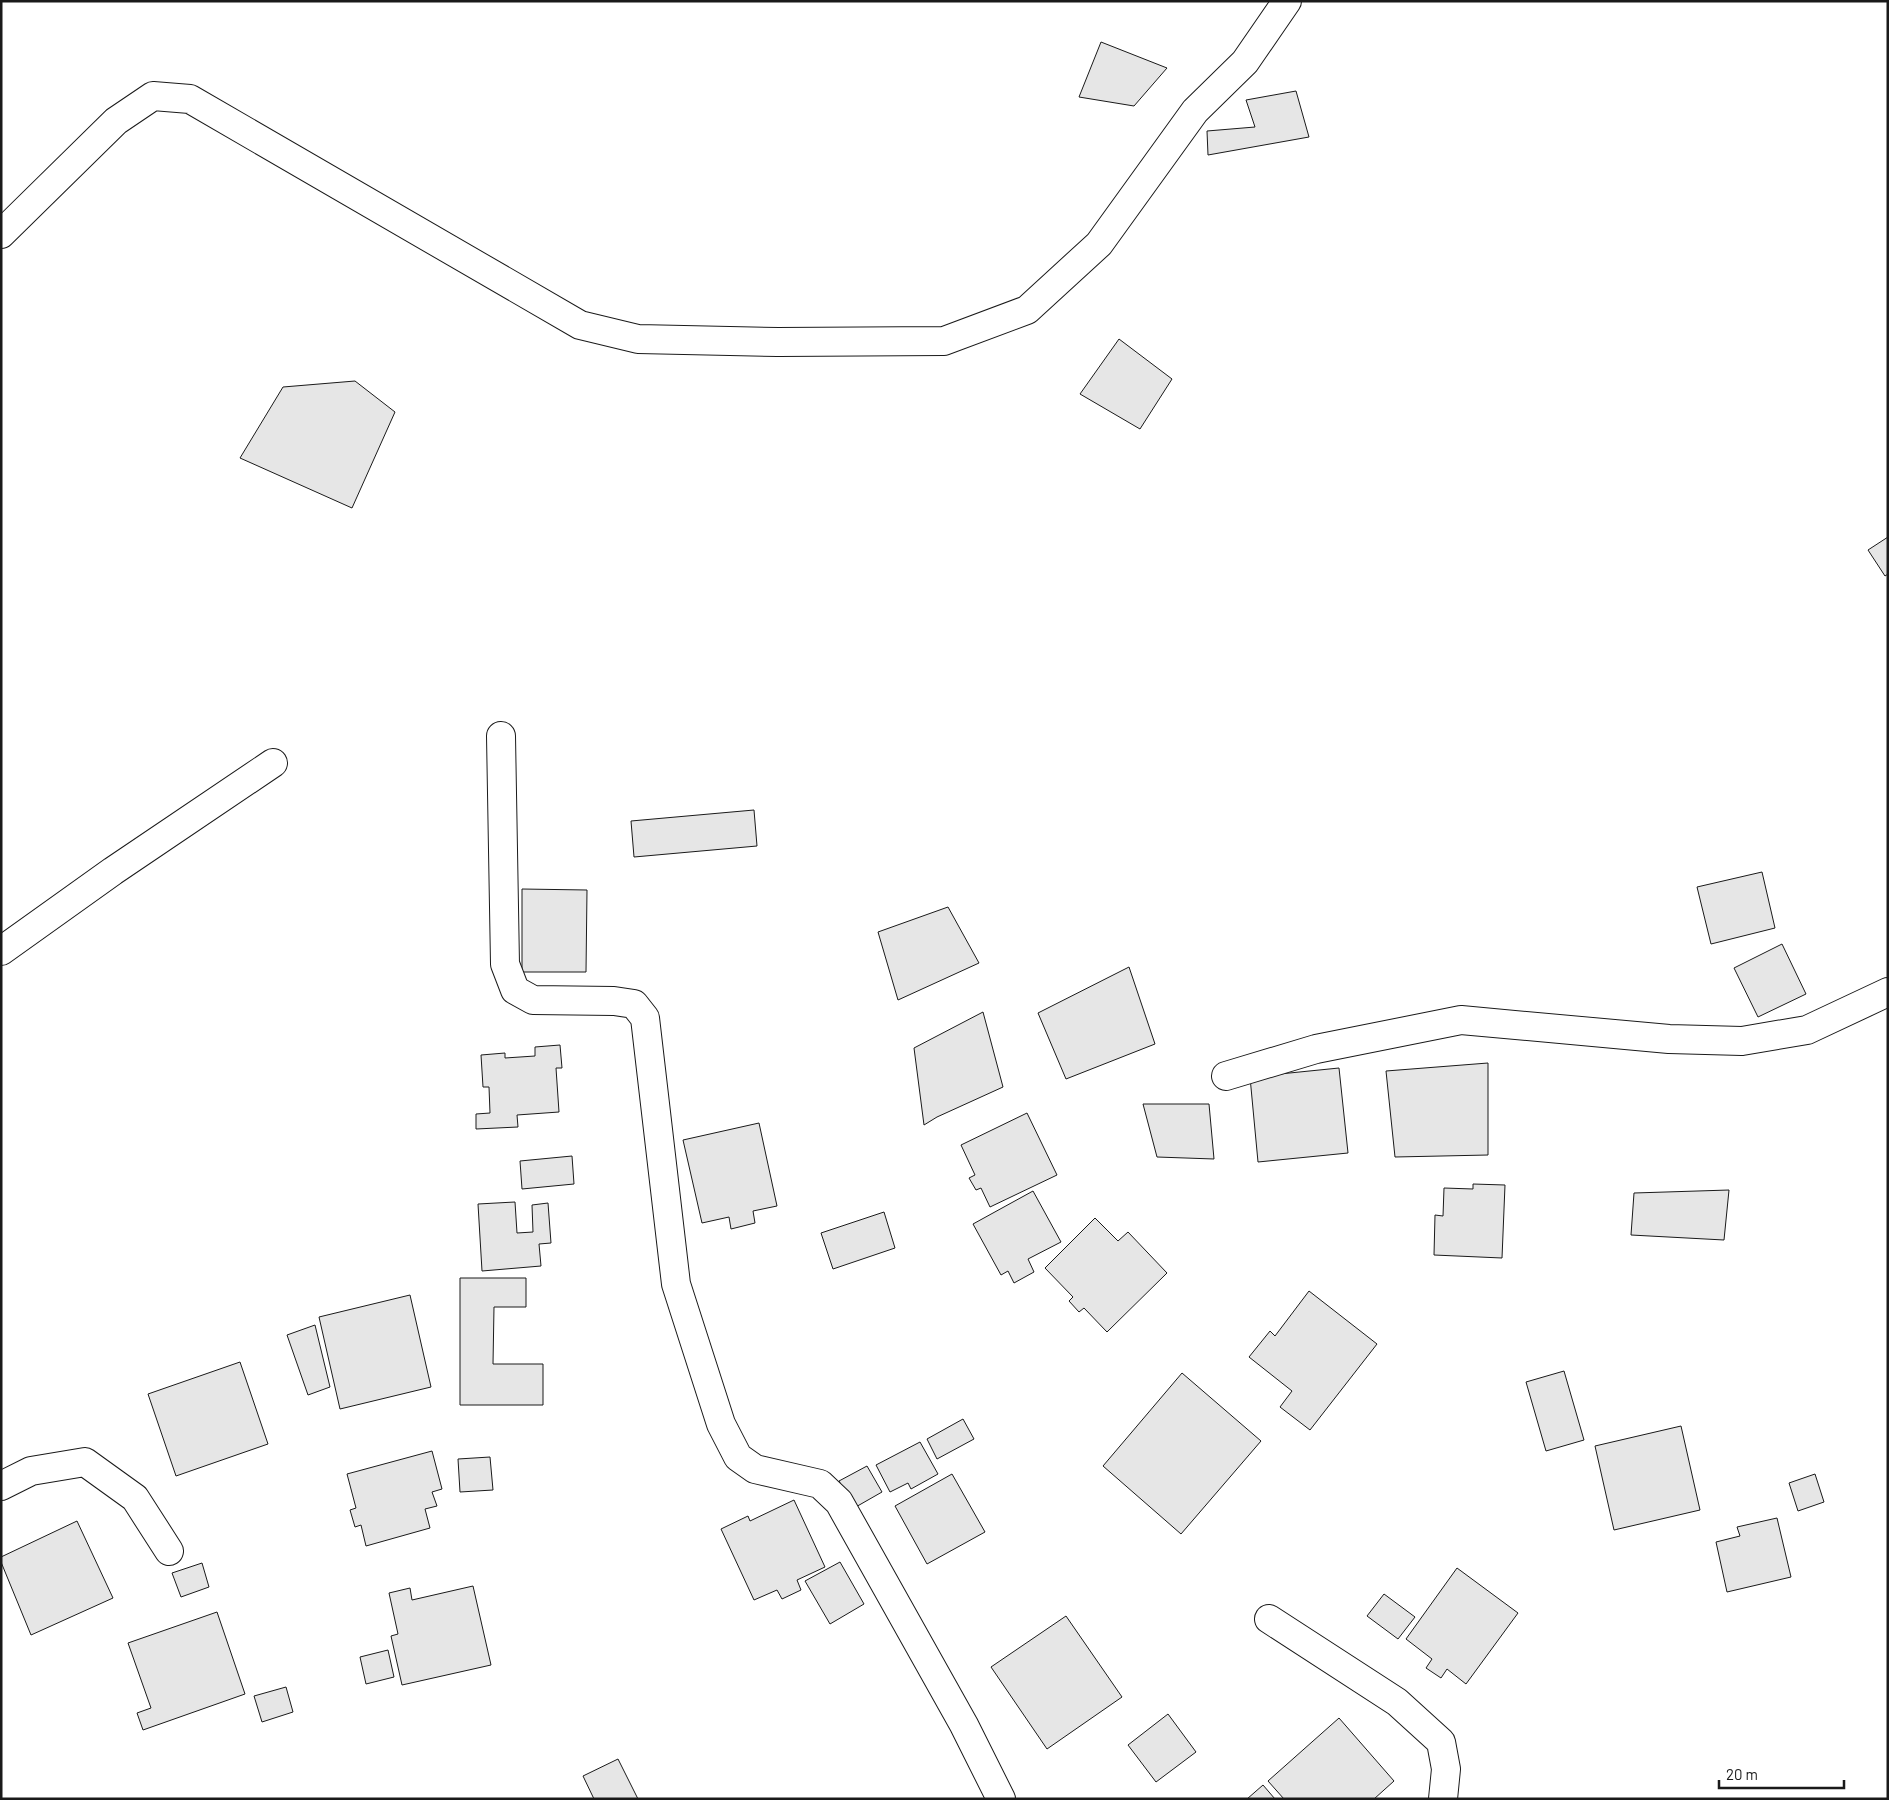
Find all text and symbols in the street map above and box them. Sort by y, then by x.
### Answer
scale bar [1719,1758,1844,1790]
text: 20 m [1726,1765,1758,1783]

